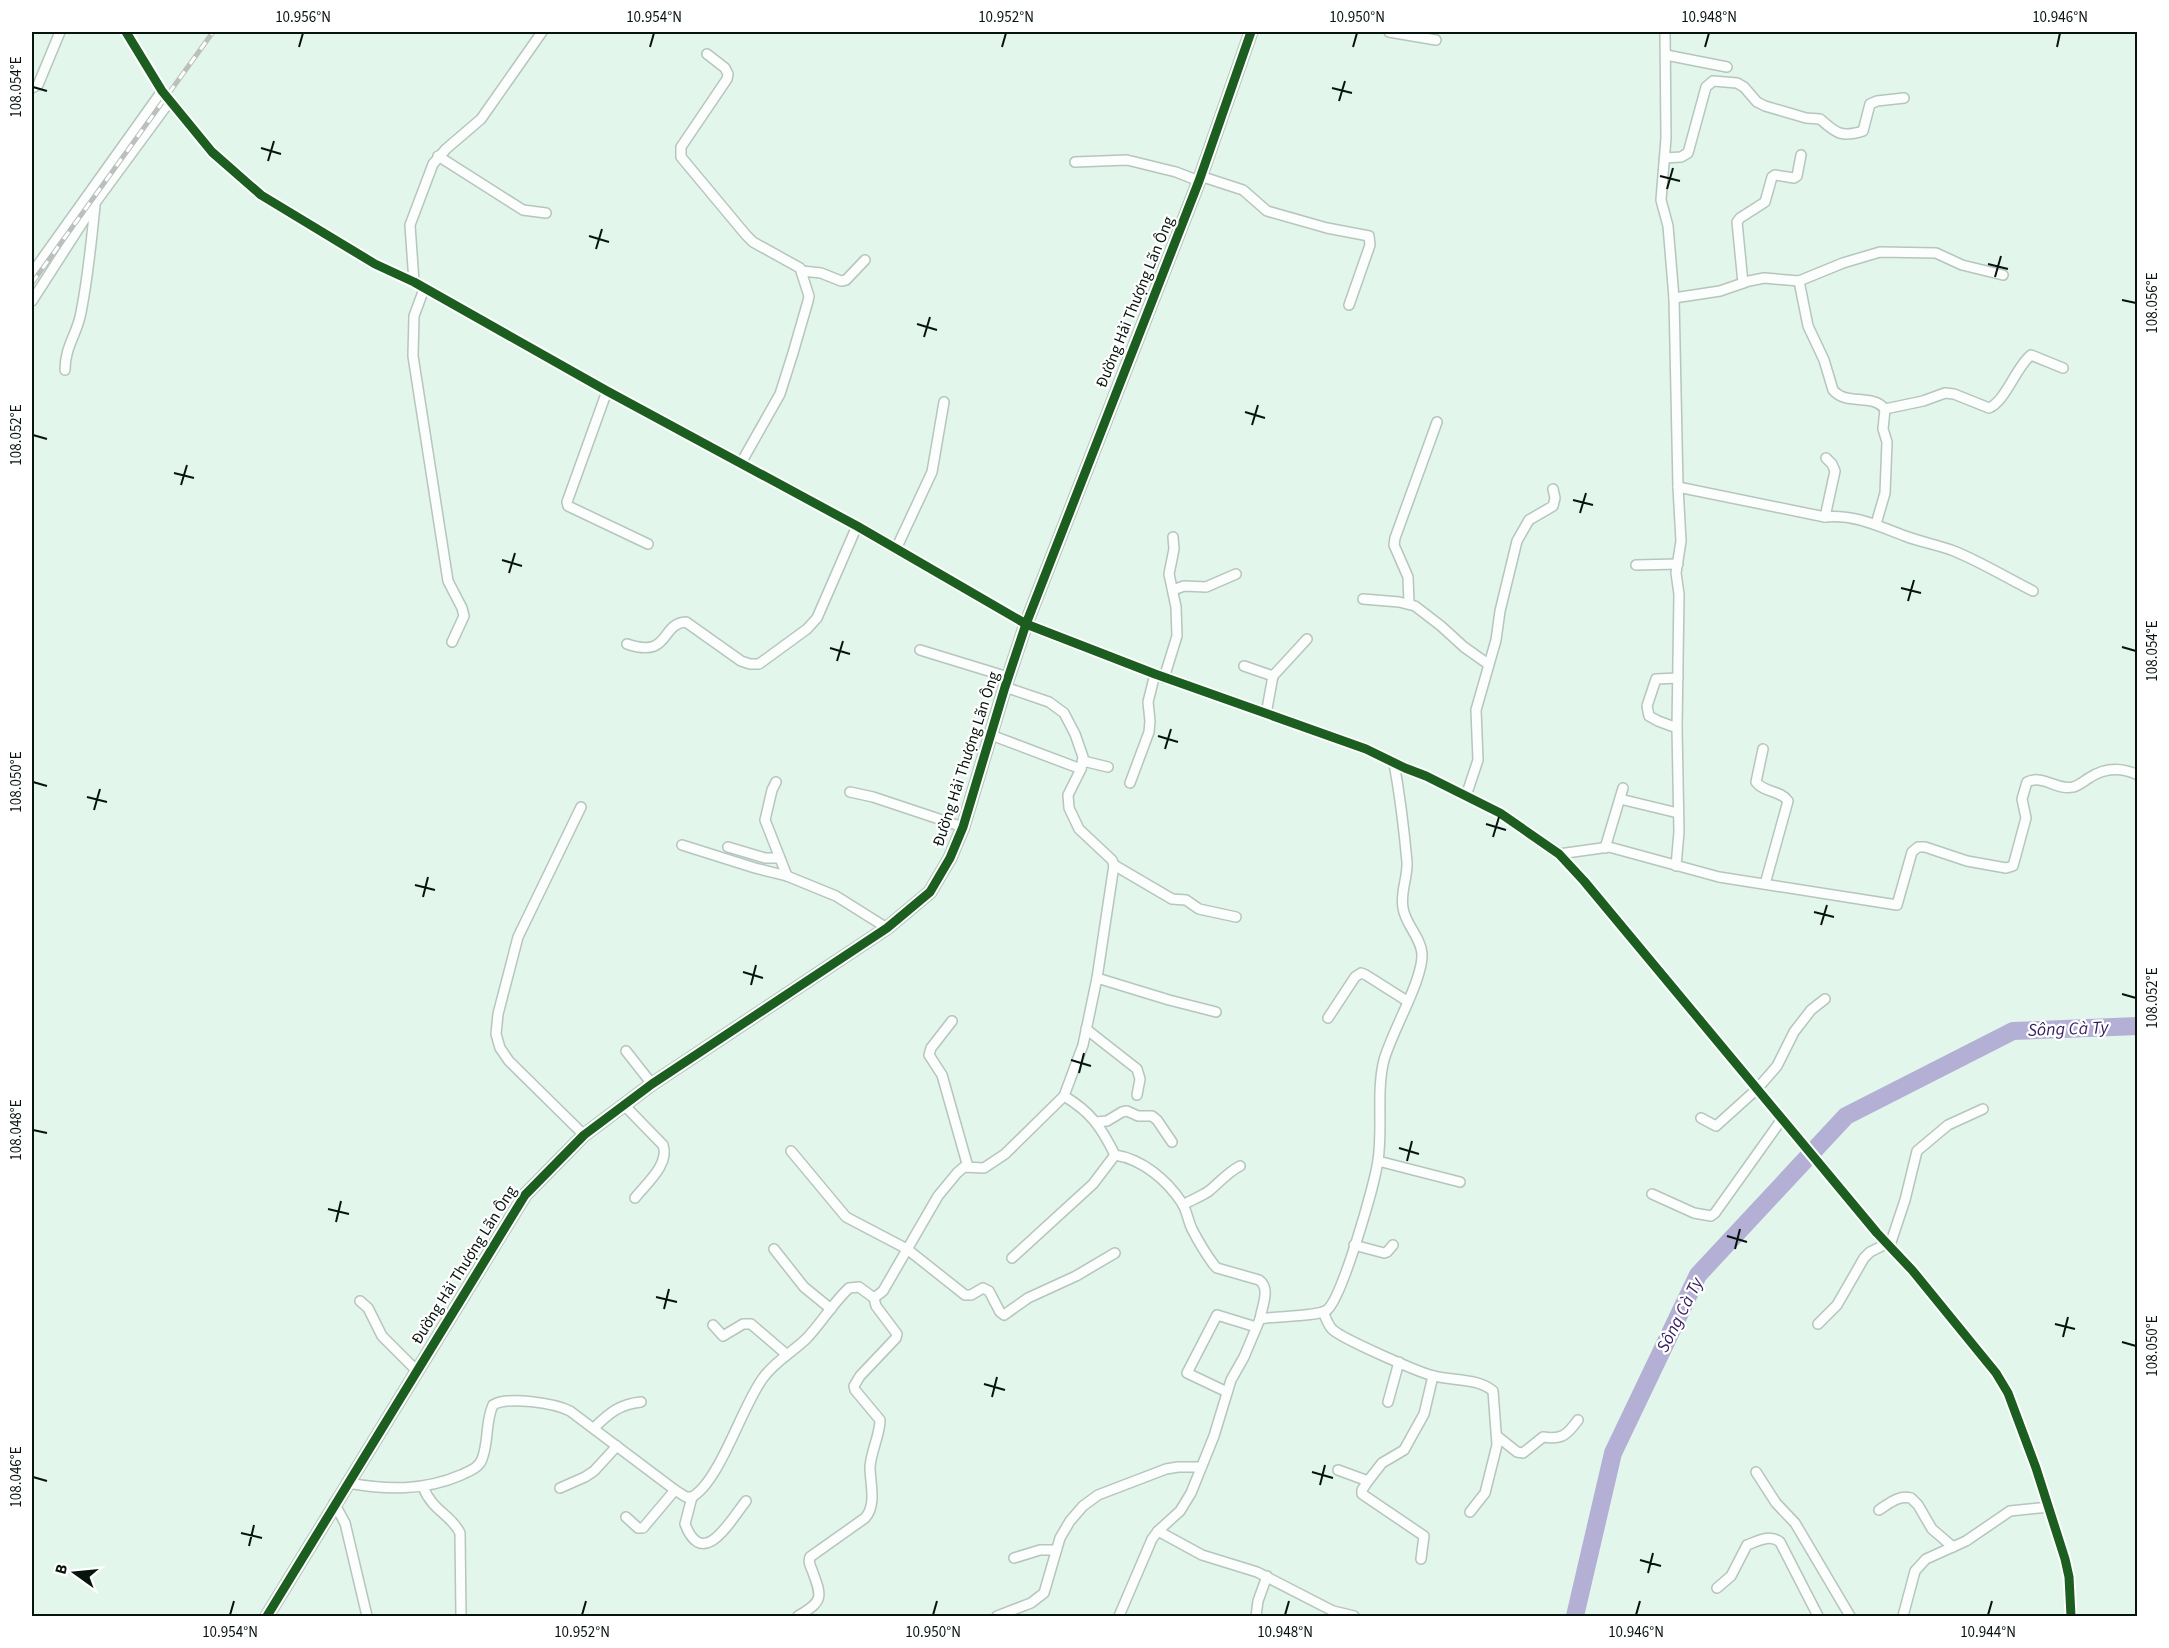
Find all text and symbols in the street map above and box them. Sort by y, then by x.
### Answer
text: 10.956°N [275,7,331,28]
text: 10.954°N [626,7,682,28]
text: 10.952°N [978,7,1034,28]
text: 10.950°N [1329,7,1385,28]
text: 10.948°N [1681,7,1737,28]
text: 10.946°N [2032,7,2088,28]
text: 108.054°E [6,56,27,118]
street label: Đường Hải Thượng Lãn Ông [1091,213,1179,391]
text: 108.056°E [2142,272,2163,334]
text: 108.052°E [6,404,27,466]
text: 108.054°E [2142,620,2163,682]
street label: Đường Hải Thượng Lãn Ông [927,669,1005,849]
text: 108.050°E [6,751,27,813]
text: 108.052°E [2142,967,2163,1029]
water label: Sông Cà Ty [2027,1015,2110,1043]
text: 108.048°E [6,1099,27,1161]
street label: Đường Hải Thượng Lãn Ông [406,1182,522,1348]
water label: Sông Cà Ty [1651,1273,1710,1357]
text: 108.050°E [2142,1315,2163,1377]
text: 108.046°E [6,1446,27,1508]
north arrow [45,1543,105,1603]
text: B [50,1562,73,1577]
text: 10.954°N [202,1622,258,1643]
text: 10.952°N [554,1622,610,1643]
text: 10.950°N [905,1622,961,1643]
text: 10.948°N [1257,1622,1313,1643]
text: 10.946°N [1608,1622,1664,1643]
text: 10.944°N [1960,1622,2016,1643]

